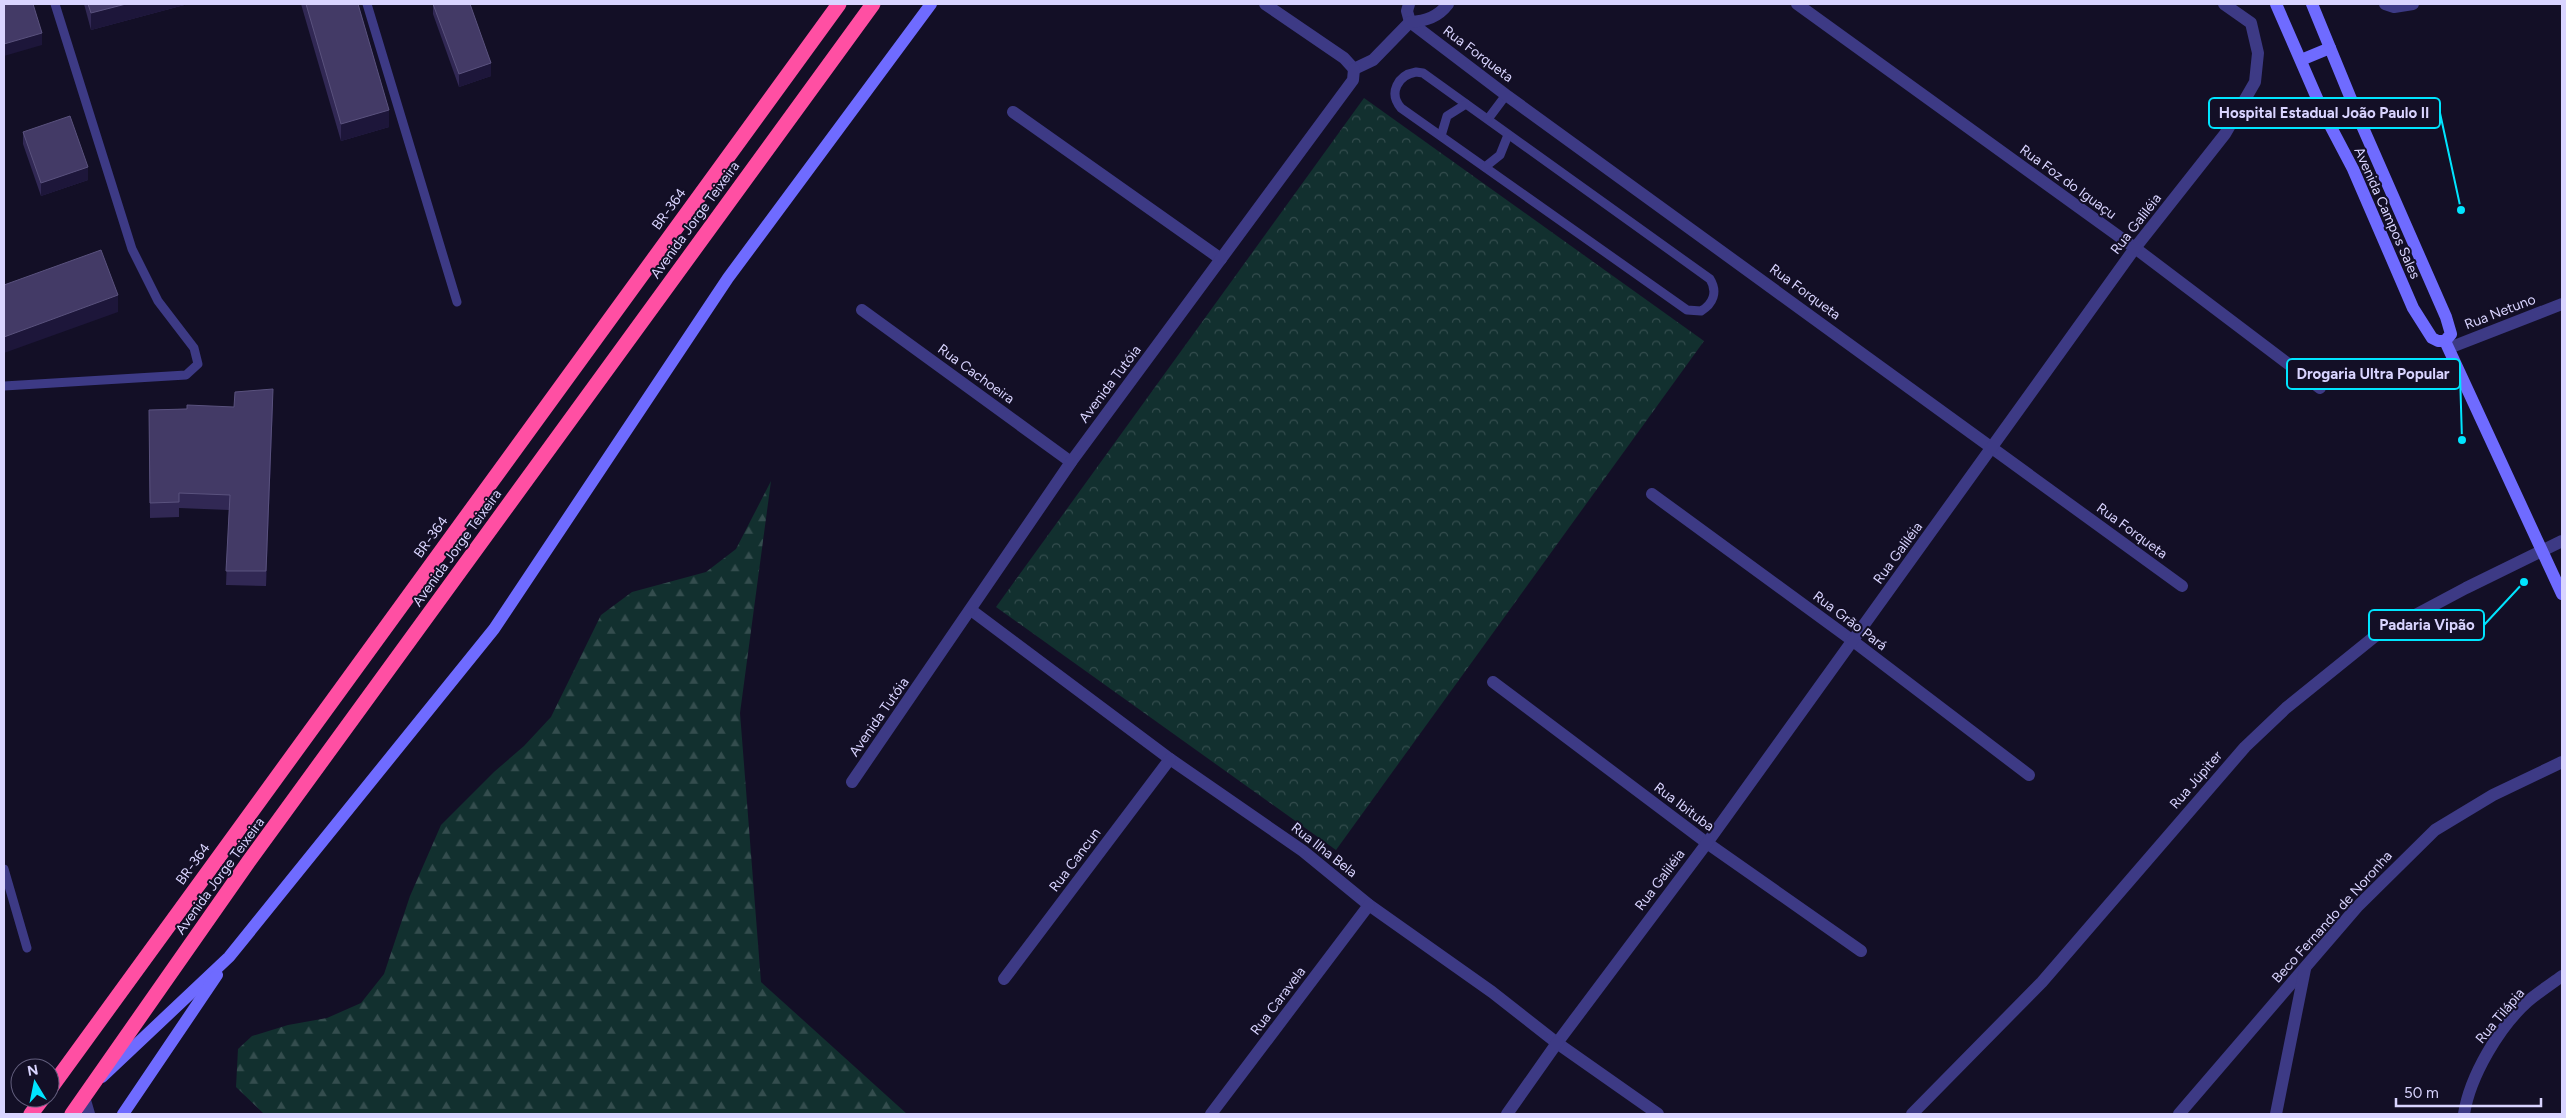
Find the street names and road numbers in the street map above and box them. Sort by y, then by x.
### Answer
street label: Rua Forqueta [1440,22,1516,86]
street label: Rua Foz do Iguaçu [2016,141,2120,223]
street label: Avenida Campos Sales [2350,144,2424,282]
street label: Avenida Jorge Teixeira [647,158,743,282]
street label: BR-364 [648,185,690,233]
street label: Rua Galiléia [2107,190,2165,258]
street label: Rua Forqueta [1766,261,1844,323]
street label: Rua Netuno [2462,291,2538,333]
street label: Rua Cachoeira [934,340,1018,408]
street label: Avenida Tutóia [1075,342,1145,426]
street label: Avenida Jorge Teixeira [409,486,505,610]
street label: Rua Forqueta [2093,500,2171,562]
street label: BR-364 [410,513,452,561]
street label: Rua Galiléia [1870,519,1926,587]
street label: Rua Grão Pará [1810,588,1890,654]
street label: Avenida Tutóia [845,674,913,760]
street label: Rua Júpiter [2166,747,2226,813]
street label: Rua Ibituba [1651,779,1717,835]
street label: Avenida Jorge Teixeira [172,814,268,938]
street label: Rua Ilha Bela [1288,819,1360,881]
street label: Rua Cancun [1046,825,1105,895]
street label: BR-364 [172,840,214,888]
street label: Rua Galiléia [1631,846,1689,914]
street label: Beco Fernando de Noronha [2268,848,2396,986]
street label: Rua Caravela [1247,963,1309,1039]
street label: Rua Tilápia [2472,985,2528,1047]

